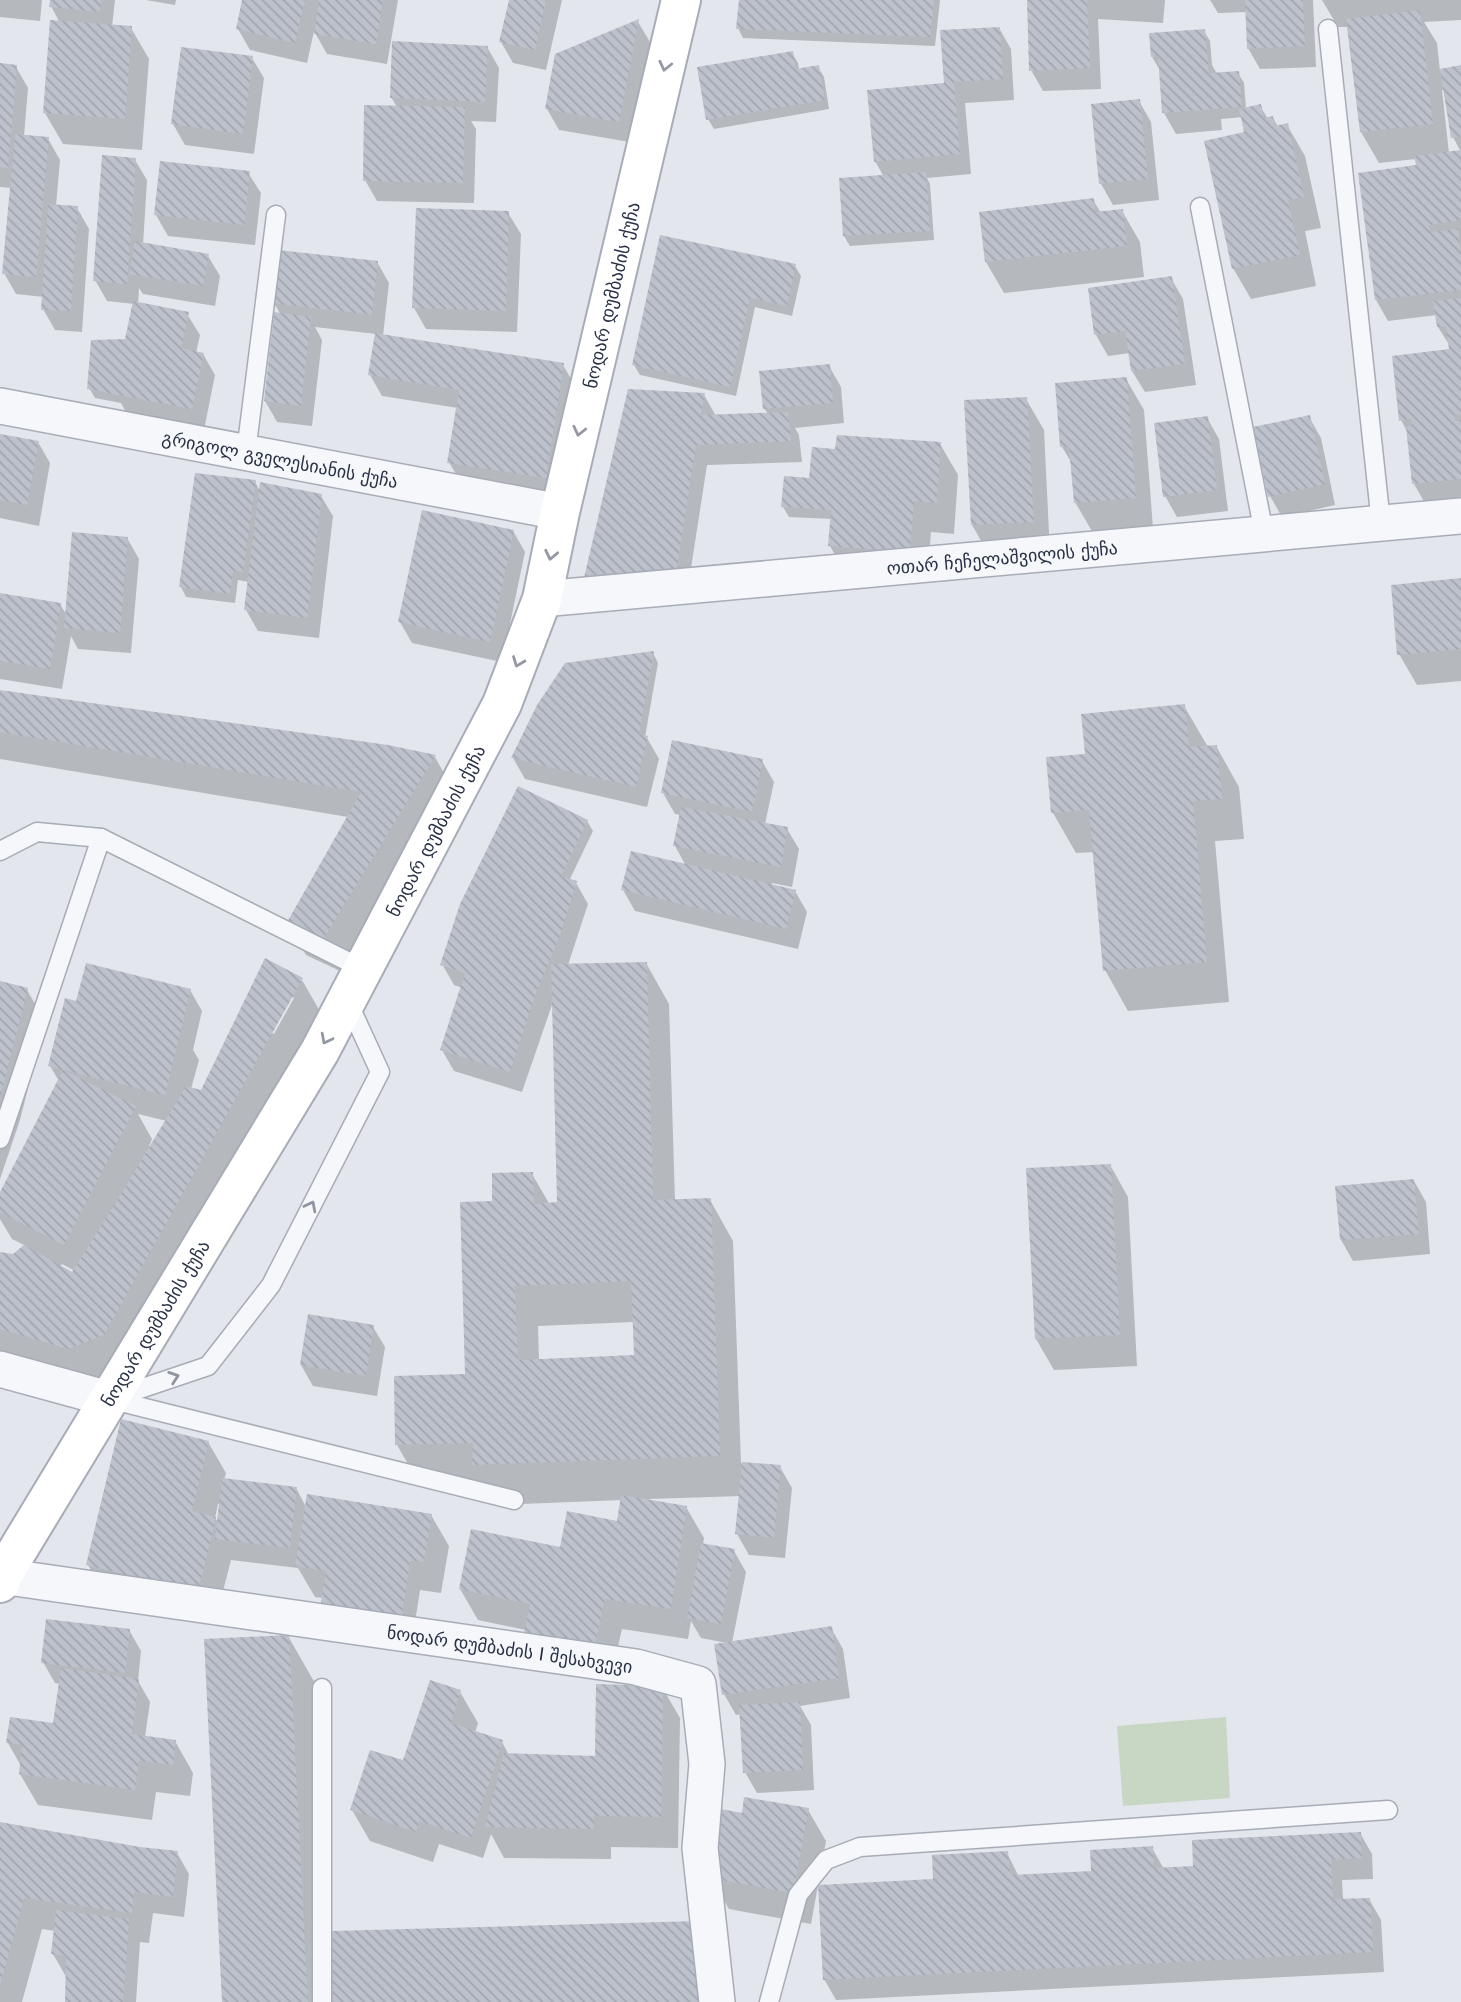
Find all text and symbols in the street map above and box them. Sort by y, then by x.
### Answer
one-way arrow [659,60,674,72]
street label: ნოდარ დუმბაძის ქუჩა [579,200,643,390]
one-way arrow [573,425,587,437]
street label: გრიგოლ გველესიანის ქუჩა [160,426,400,492]
street label: ოთარ ჩეჩელაშვილის ქუჩა [886,537,1119,578]
one-way arrow [545,549,559,561]
one-way arrow [512,656,526,668]
street label: ნოდარ დუმბაძის ქუჩა [382,741,489,920]
one-way arrow [320,1032,334,1045]
one-way arrow [303,1201,317,1213]
street label: ნოდარ დუმბაძის ქუჩა [97,1236,214,1410]
one-way arrow [167,1371,179,1386]
street label: ნოდარ დუმბაძის I შესახვევი [386,1621,634,1677]

